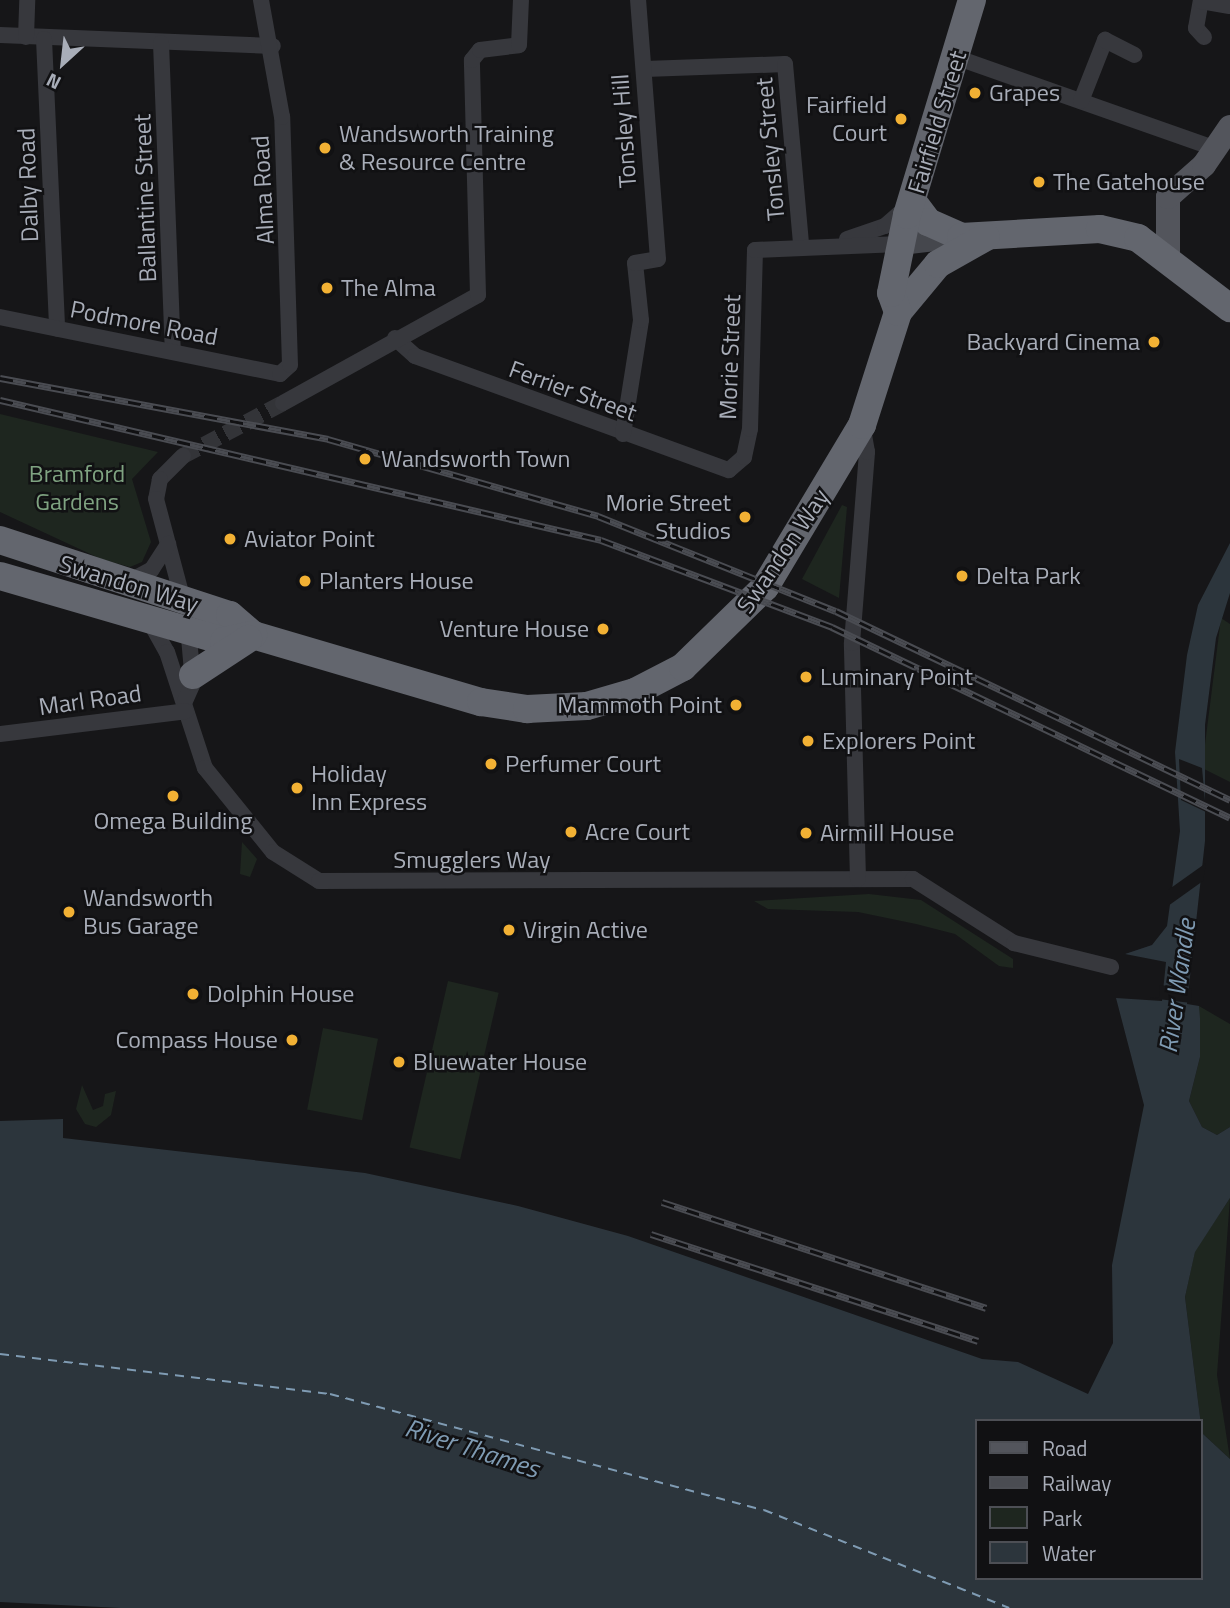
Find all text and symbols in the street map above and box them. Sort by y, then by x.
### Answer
north arrow [28,28,98,98]
street label: Fairfield Street [902,47,972,197]
text: N [41,66,66,98]
street label: Tonsley Hill [606,73,642,189]
street label: Tonsley Street [749,76,791,222]
place label: Grapes [989,79,1060,107]
marker: Grapes [967,85,983,101]
place label: Fairfield Court [806,91,887,147]
marker: Fairfield Court [893,111,909,127]
street label: Ballantine Street [128,113,162,283]
place label: Wandsworth Training & Resource Centre [339,120,554,176]
street label: Dalby Road [12,127,44,243]
street label: Alma Road [246,135,280,245]
marker: Wandsworth Training & Resource Centre [317,140,333,156]
place label: The Gatehouse [1053,168,1205,196]
marker: The Gatehouse [1031,174,1047,190]
place label: The Alma [341,274,436,302]
marker: The Alma [319,280,335,296]
street label: Morie Street [713,294,747,420]
street label: Podmore Road [68,295,220,351]
place label: Backyard Cinema [966,328,1140,356]
marker: Backyard Cinema [1146,334,1162,350]
street label: Ferrier Street [505,355,641,427]
place label: Wandsworth Town [381,445,570,473]
marker: Wandsworth Town [355,449,375,469]
park label: Bramford Gardens [29,460,125,516]
street label: Swandon Way [731,483,835,619]
place label: Morie Street Studios [605,489,731,545]
marker: Morie Street Studios [737,509,753,525]
place label: Aviator Point [244,525,375,553]
marker: Aviator Point [222,531,238,547]
street label: Swandon Way [56,549,202,619]
place label: Delta Park [976,562,1081,590]
place label: Planters House [319,567,474,595]
marker: Delta Park [954,568,970,584]
marker: Planters House [297,573,313,589]
place label: Venture House [439,615,589,643]
marker: Venture House [595,621,611,637]
place label: Luminary Point [820,663,973,691]
marker: Luminary Point [798,669,814,685]
street label: Marl Road [37,679,143,721]
place label: Mammoth Point [557,691,722,719]
marker: Mammoth Point [728,697,744,713]
place label: Explorers Point [822,727,975,755]
marker: Explorers Point [800,733,816,749]
place label: Perfumer Court [505,750,661,778]
marker: Perfumer Court [483,756,499,772]
place label: Holiday Inn Express [311,760,427,816]
marker: Holiday Inn Express [289,780,305,796]
marker: Omega Building [165,788,181,804]
place label: Omega Building [93,807,253,835]
place label: Acre Court [585,818,690,846]
place label: Airmill House [820,819,954,847]
marker: Acre Court [563,824,579,840]
marker: Airmill House [798,825,814,841]
street label: Smugglers Way [393,846,551,874]
place label: Wandsworth Bus Garage [83,884,213,940]
marker: Wandsworth Bus Garage [61,904,77,920]
place label: Virgin Active [523,916,648,944]
water label: River Wandle [1152,917,1202,1055]
marker: Virgin Active [501,922,517,938]
place label: Dolphin House [207,980,354,1008]
marker: Dolphin House [185,986,201,1002]
place label: Compass House [115,1026,278,1054]
marker: Compass House [284,1032,300,1048]
place label: Bluewater House [413,1048,587,1076]
marker: Bluewater House [391,1054,407,1070]
water label: River Thames [401,1412,543,1484]
legend [974,1419,1202,1580]
text: Road [1042,1432,1087,1464]
text: Railway [1042,1467,1111,1499]
text: Park [1042,1502,1082,1534]
text: Water [1042,1537,1096,1569]

